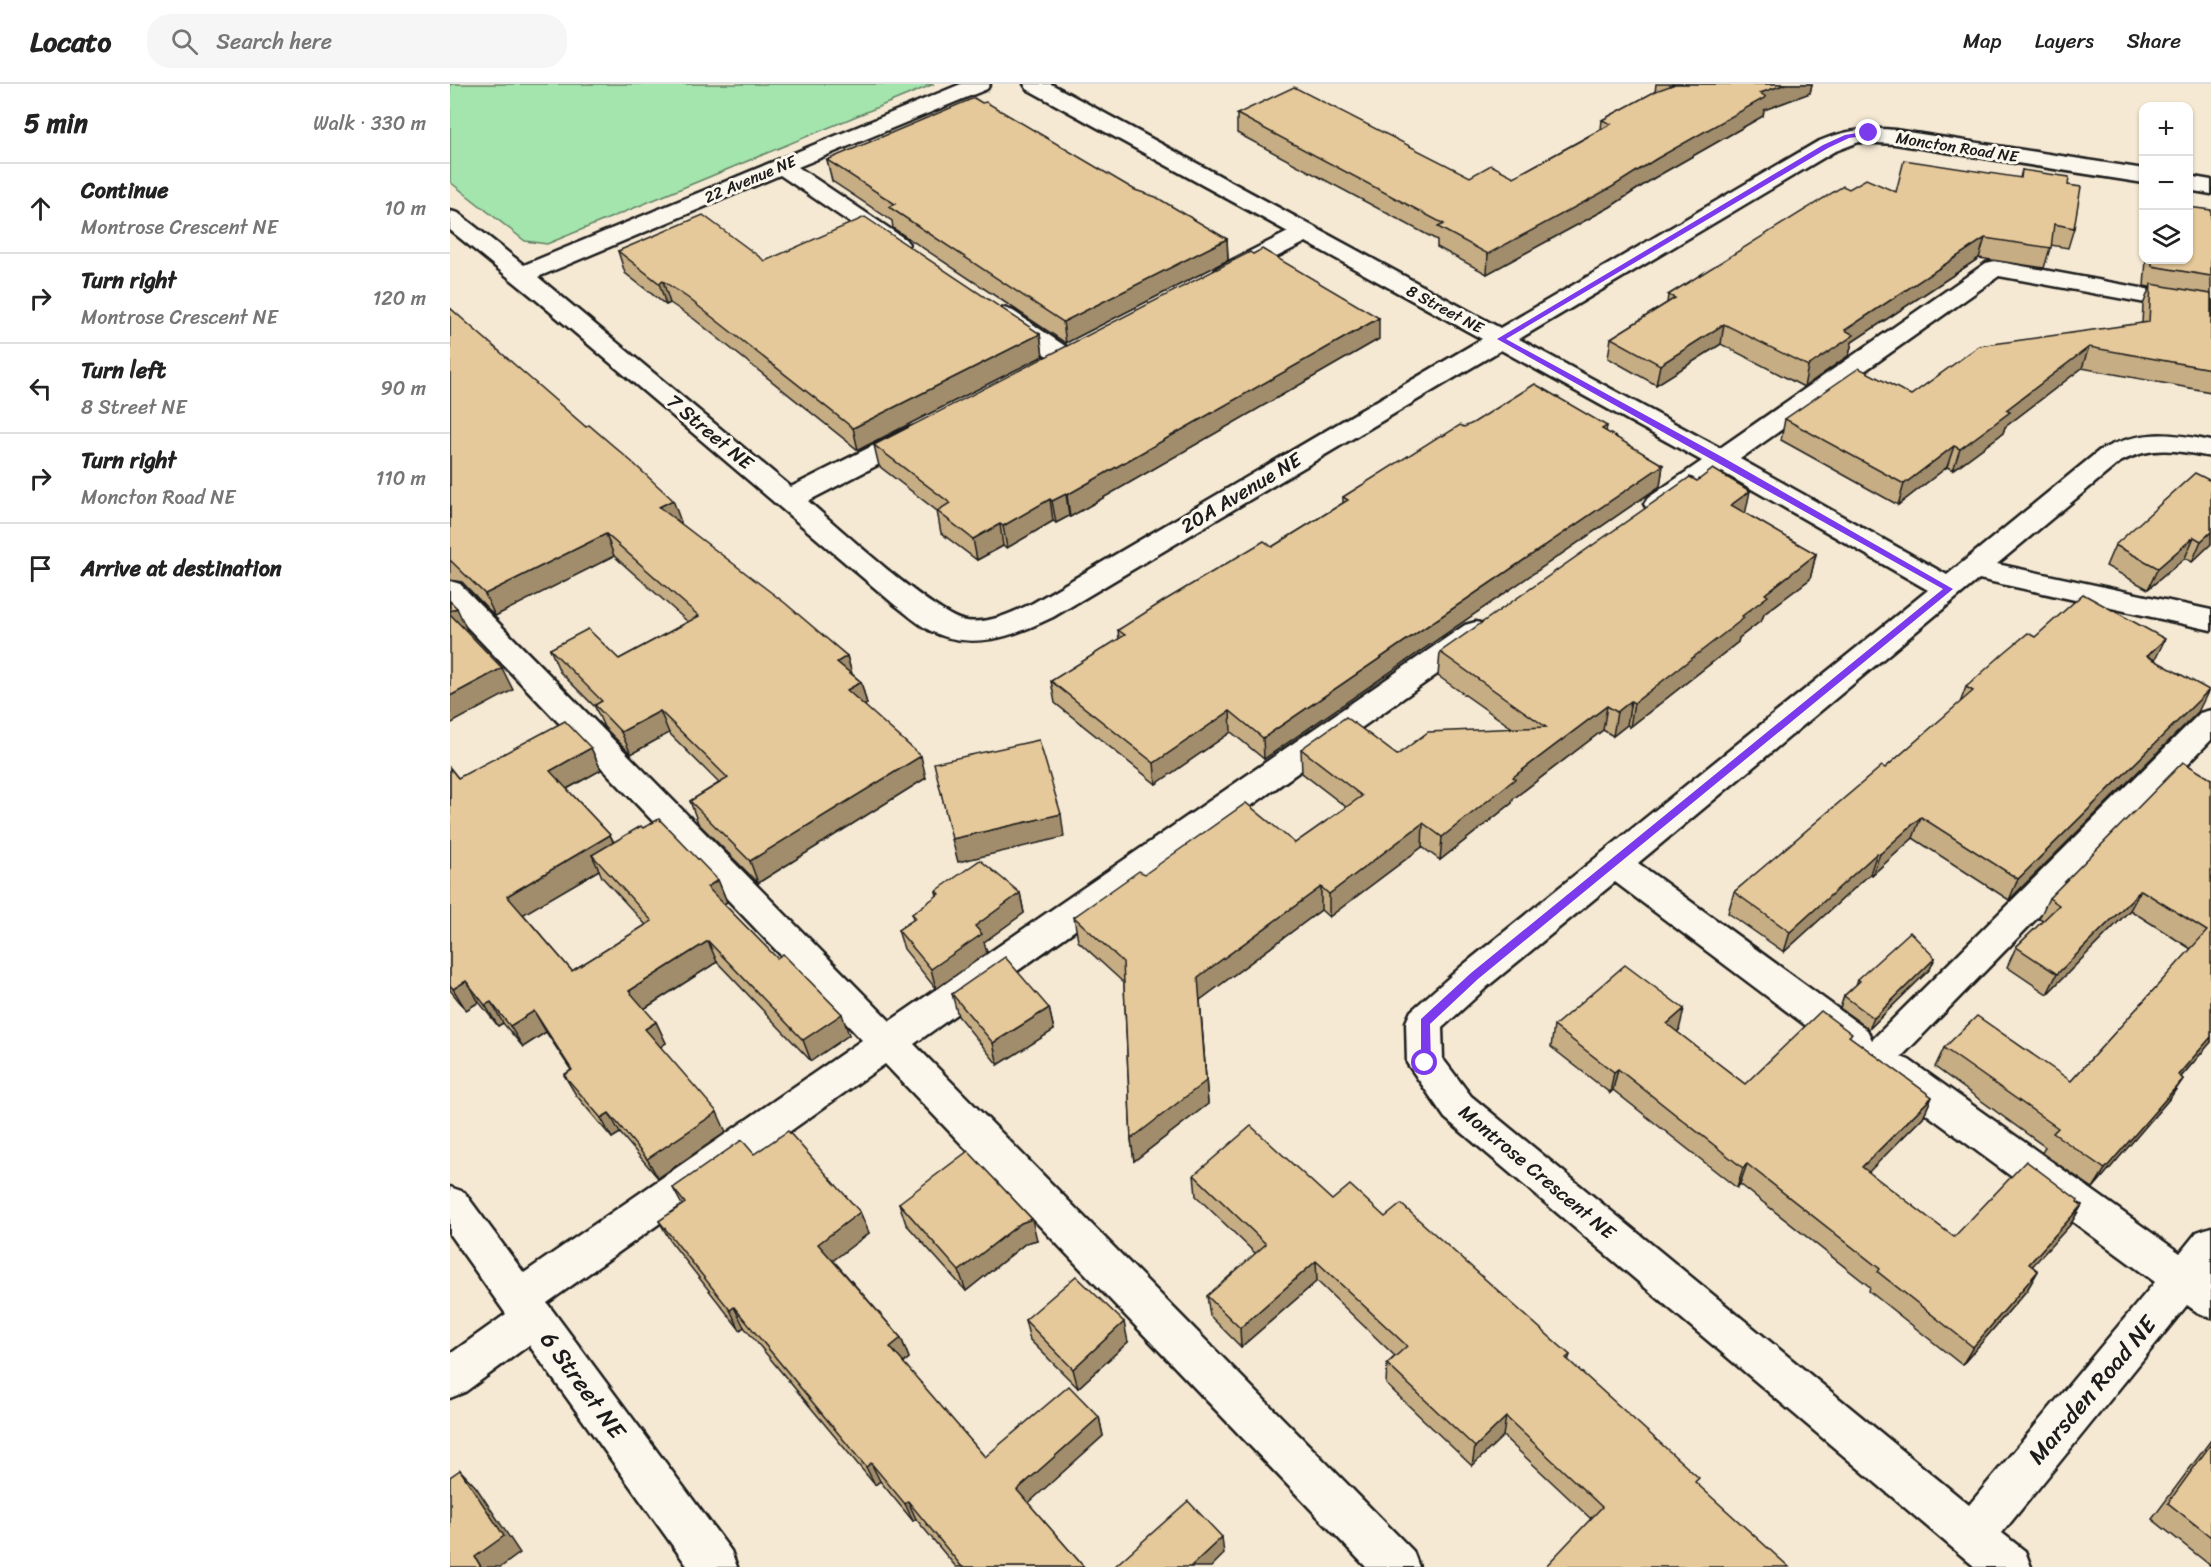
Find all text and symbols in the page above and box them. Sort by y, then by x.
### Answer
search box [147,14,567,68]
text: Locato [30,17,111,66]
text: Search here [216,22,332,61]
text: Map [1963,22,2002,60]
text: Layers [2035,22,2094,60]
text: Share [2127,22,2181,60]
icon: search [168,25,201,58]
text: 5 min [24,100,88,146]
map controls [2139,102,2193,264]
button: + [2139,102,2193,156]
text: Walk · 330 m [313,106,426,141]
route end [1855,119,1881,145]
street label: Moncton Road NE [1894,123,2021,171]
street label: 22 Avenue NE [699,146,802,211]
button: − [2139,156,2193,210]
text: Continue [81,171,169,210]
text: 10 m [384,191,426,226]
icon: ahead [24,192,57,225]
text: Montrose Crescent NE [81,210,278,245]
button: layers [2139,210,2193,264]
text: Turn right [81,261,176,300]
street label: 8 Street NE [1401,276,1490,342]
text: 120 m [373,281,426,316]
icon: right [24,282,57,315]
text: Montrose Crescent NE [81,300,278,335]
text: Turn left [81,351,166,390]
text: 90 m [381,371,426,406]
icon: left [24,372,57,405]
street label: 7 Street NE [659,385,763,480]
text: 8 Street NE [81,390,187,425]
text: Turn right [81,441,176,480]
street label: 20A Avenue NE [1174,442,1310,543]
text: 110 m [376,461,426,496]
icon: right [24,462,57,495]
text: Moncton Road NE [81,480,235,515]
text: Arrive at destination [81,549,282,588]
icon: arrive [24,552,57,585]
route start [1411,1049,1437,1075]
street label: Montrose Crescent NE [1450,1095,1625,1250]
street label: Marsden Road NE [2017,1305,2168,1474]
street label: 6 Street NE [529,1322,638,1450]

